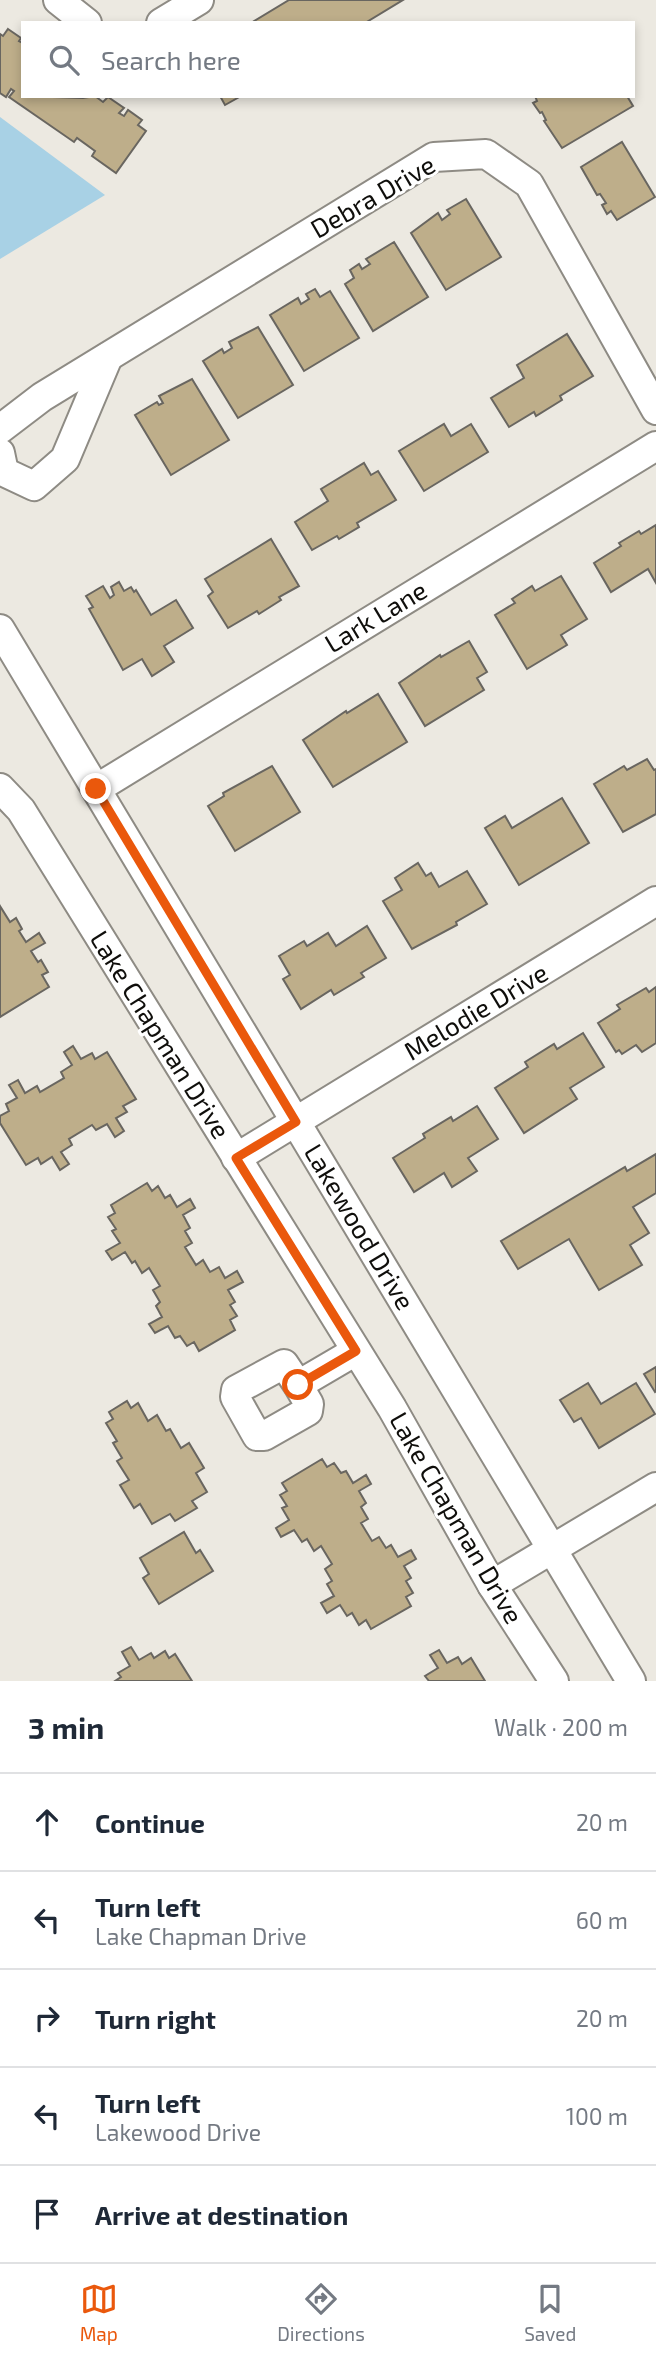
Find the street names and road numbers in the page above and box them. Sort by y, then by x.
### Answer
street label: Debra Drive [305,148,440,244]
street label: Lark Lane [319,573,432,658]
street label: Lake Chapman Drive [85,925,238,1144]
street label: Melodie Drive [398,956,553,1066]
street label: Lakewood Drive [299,1138,422,1315]
street label: Lake Chapman Drive [384,1406,531,1629]

